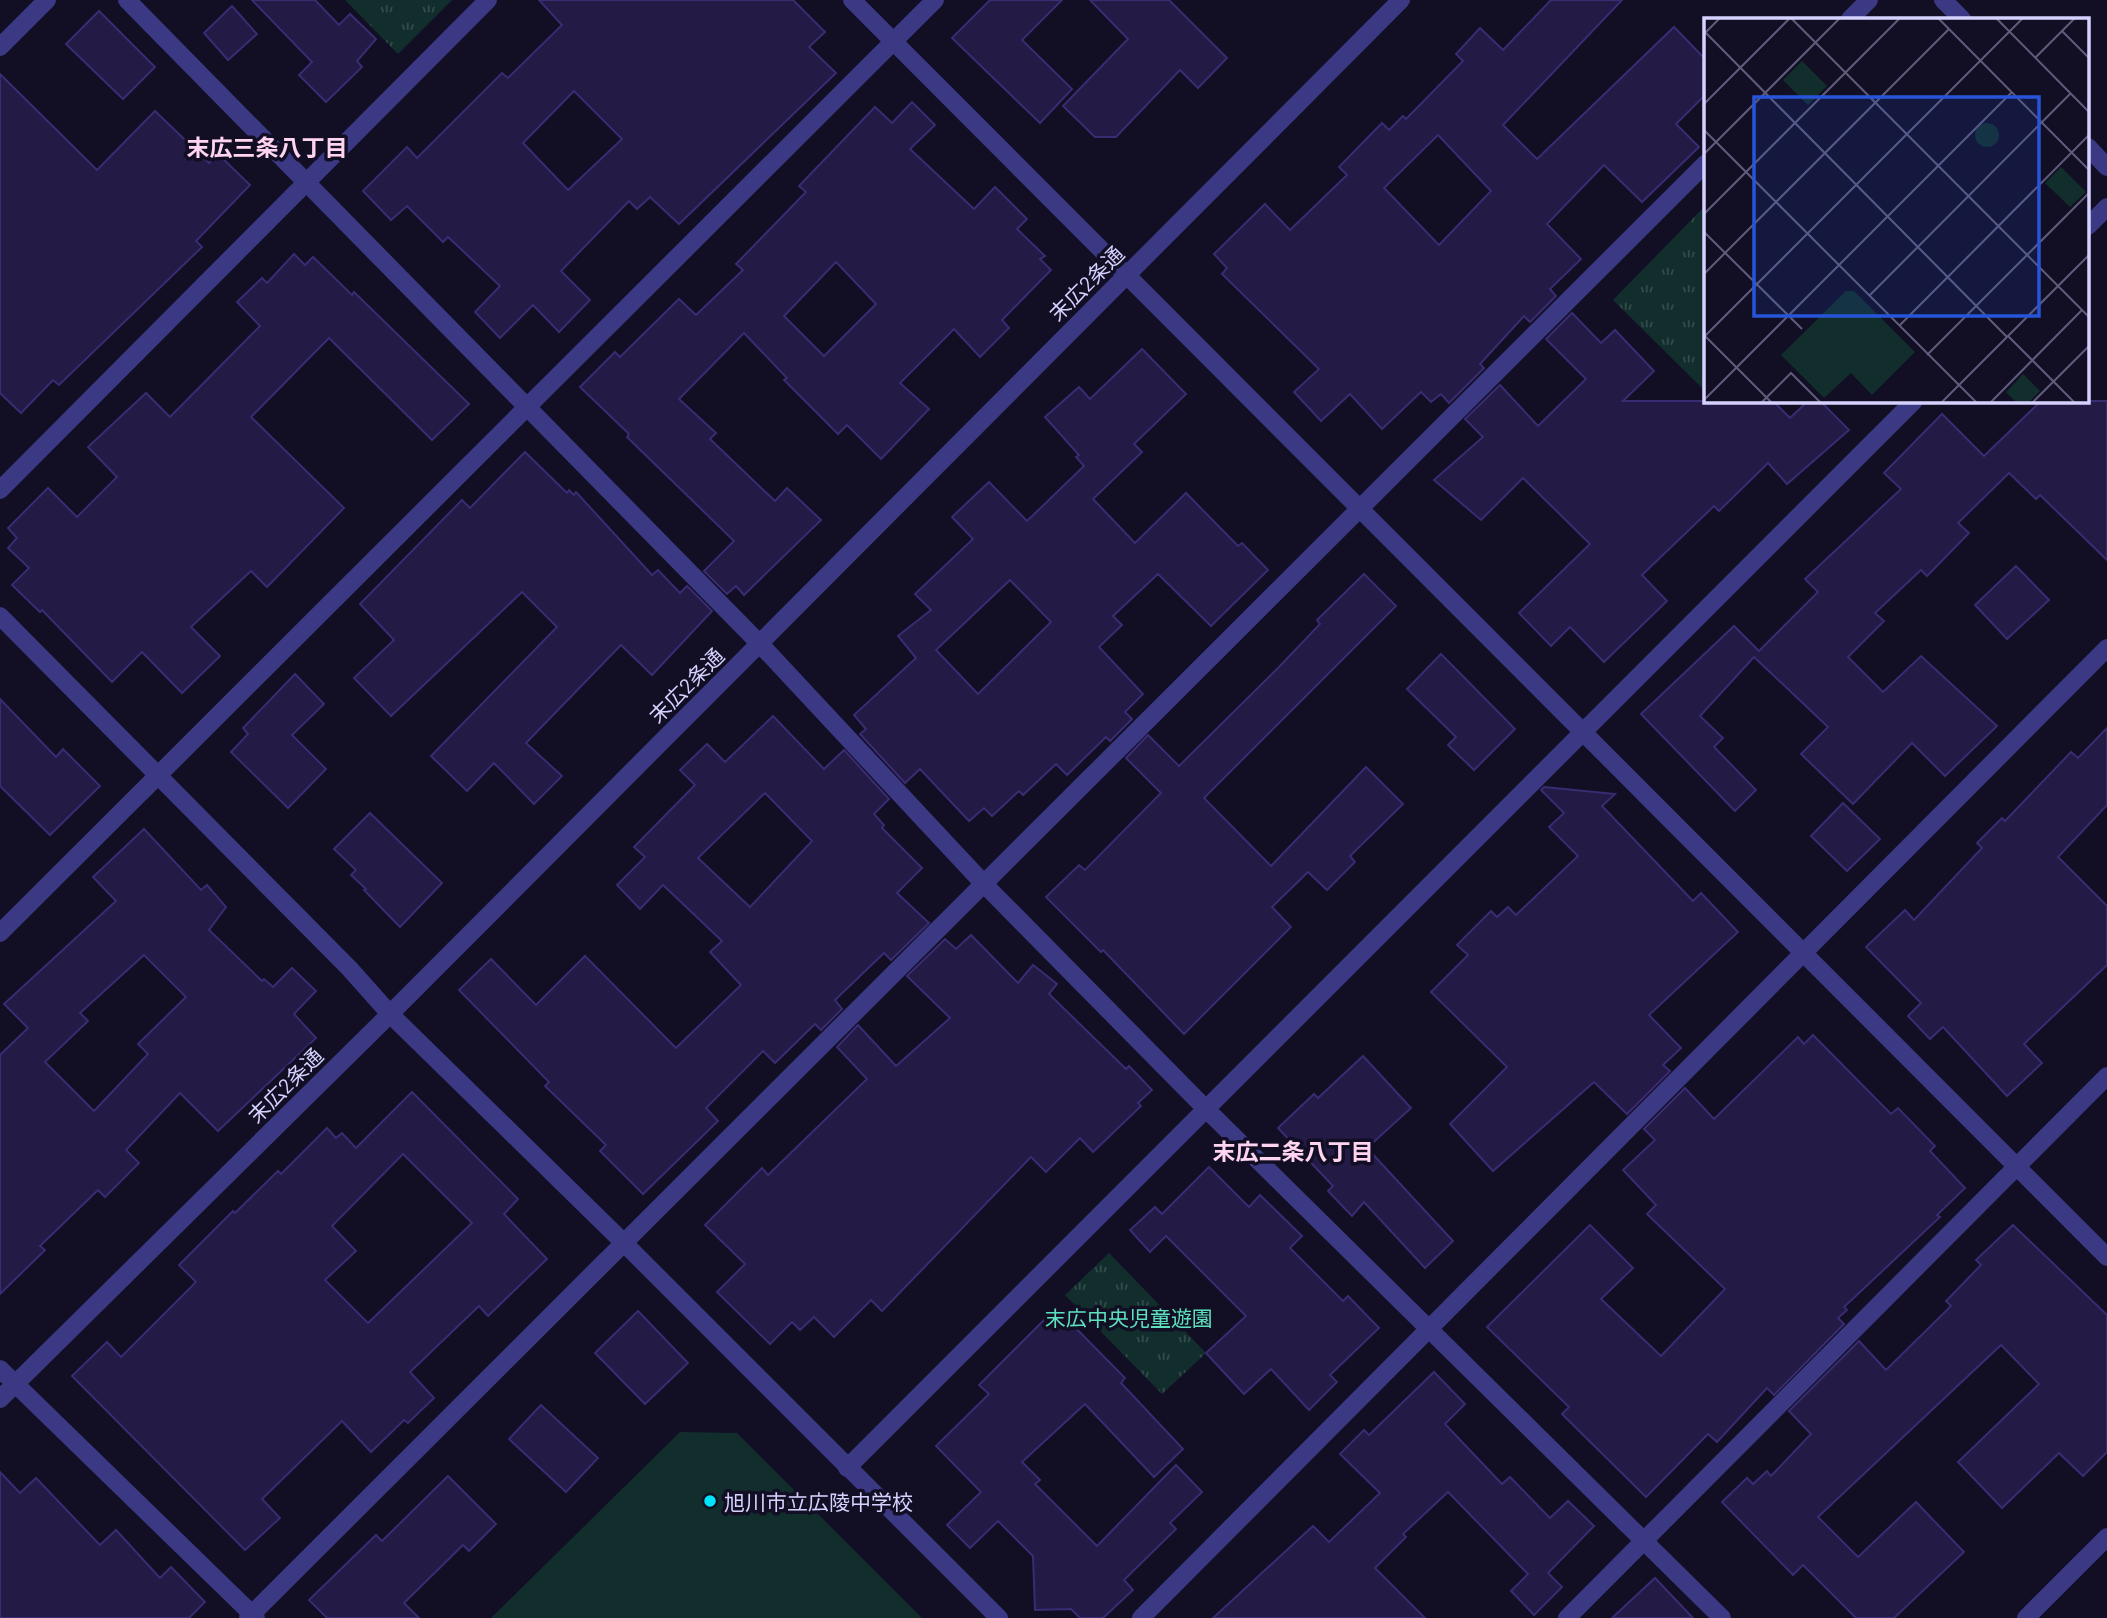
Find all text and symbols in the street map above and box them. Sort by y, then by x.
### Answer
inset map [1704,18,2090,402]
district label: 末広三条八丁目 [187,133,348,161]
street label: 末広2条通 [1043,240,1129,326]
street label: 末広2条通 [643,642,729,728]
street label: 末広2条通 [242,1042,328,1128]
district label: 末広二条八丁目 [1213,1137,1374,1165]
park label: 末広中央児童遊園 [1045,1305,1213,1330]
place label: 旭川市立広陵中学校 [724,1489,913,1514]
marker: 旭川市立広陵中学校 [702,1493,718,1509]

